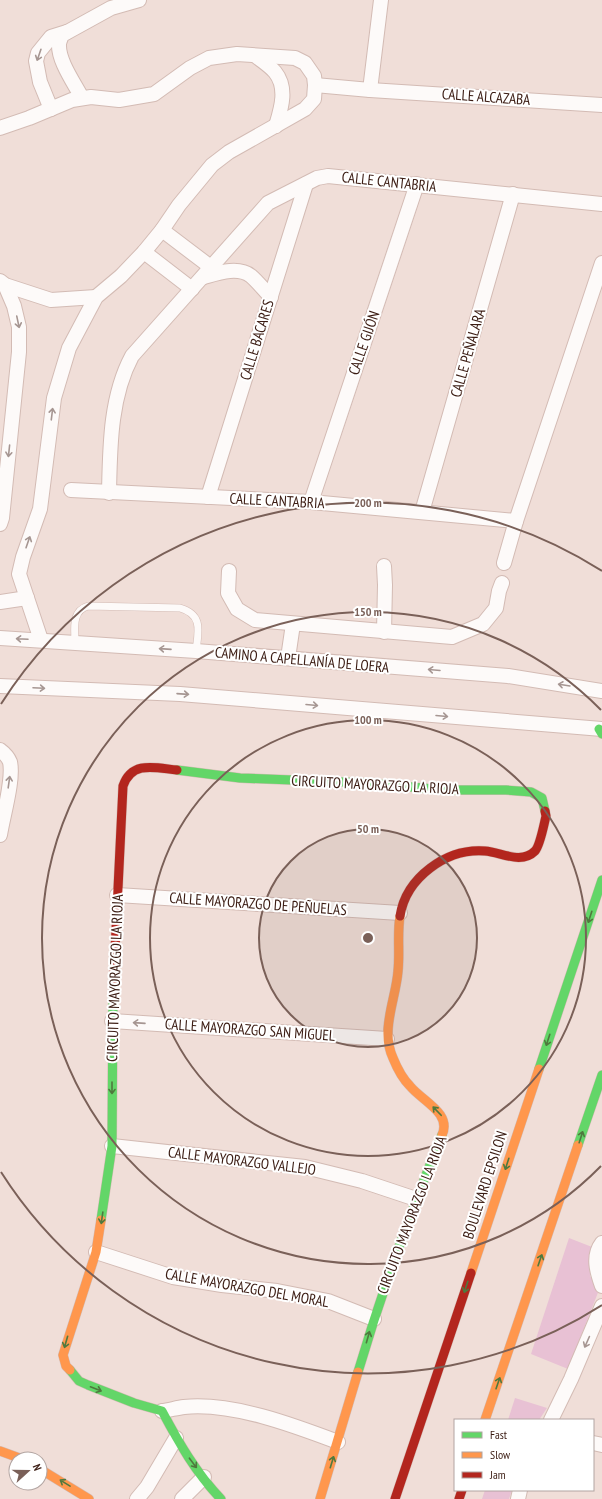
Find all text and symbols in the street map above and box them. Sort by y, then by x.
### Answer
one-way arrow [35,49,42,62]
street label: CALLE ALCAZABA [441,84,532,109]
street label: CALLE CANTABRIA [341,167,438,196]
street label: CALLE BACARES [235,297,278,382]
street label: CALLE PEÑALARA [446,305,489,399]
street label: CALLE GIJÓN [344,308,383,377]
one-way arrow [14,315,22,328]
one-way arrow [48,408,56,421]
one-way arrow [5,444,13,457]
street label: CALLE CANTABRIA [229,489,326,513]
text: 200 m [354,495,382,510]
one-way arrow [25,536,33,548]
text: 150 m [354,604,382,619]
one-way arrow [16,635,29,643]
street label: CAMINO A CAPELLANÍA DE LOERA [214,642,391,677]
one-way arrow [159,646,172,653]
one-way arrow [428,667,441,674]
one-way arrow [557,681,570,689]
one-way arrow [32,684,45,691]
one-way arrow [176,691,189,698]
one-way arrow [305,701,318,708]
text: 100 m [354,712,382,727]
one-way arrow [435,712,448,719]
street label: CIRCUITO MAYORAZGO LA RIOJA [291,771,460,798]
one-way arrow [5,776,13,789]
text: 50 m [357,821,379,836]
street label: CALLE MAYORAZGO DE PEÑUELAS [169,888,347,919]
street label: CIRCUITO MAYORAZGO LA RIOJA [102,893,127,1062]
one-way arrow [585,911,593,923]
centre of rings [361,931,375,945]
street label: CALLE MAYORAZGO SAN MIGUEL [164,1014,337,1045]
one-way arrow [133,1019,146,1027]
one-way arrow [544,1034,552,1046]
one-way arrow [108,1081,116,1094]
one-way arrow [432,1106,442,1116]
street label: BOULEVARD EPSILON [458,1129,511,1241]
one-way arrow [578,1131,586,1143]
street label: CIRCUITO MAYORAZGO LA RIOJA [373,1132,451,1297]
street label: CALLE MAYORAZGO VALLEJO [167,1142,317,1179]
one-way arrow [503,1157,510,1170]
one-way arrow [98,1211,106,1224]
one-way arrow [536,1254,544,1266]
street label: CALLE MAYORAZGO DEL MORAL [164,1264,331,1311]
one-way arrow [462,1280,469,1293]
one-way arrow [365,1331,373,1344]
one-way arrow [583,1335,591,1347]
one-way arrow [62,1336,70,1349]
one-way arrow [495,1377,502,1390]
one-way arrow [90,1385,102,1393]
legend [454,1419,594,1491]
text: Fast [490,1427,508,1442]
text: Slow [490,1447,511,1462]
north arrow [8,1451,48,1491]
one-way arrow [329,1455,336,1468]
one-way arrow [189,1458,197,1469]
text: N [30,1462,45,1473]
text: Jam [489,1467,506,1482]
one-way arrow [59,1479,71,1487]

